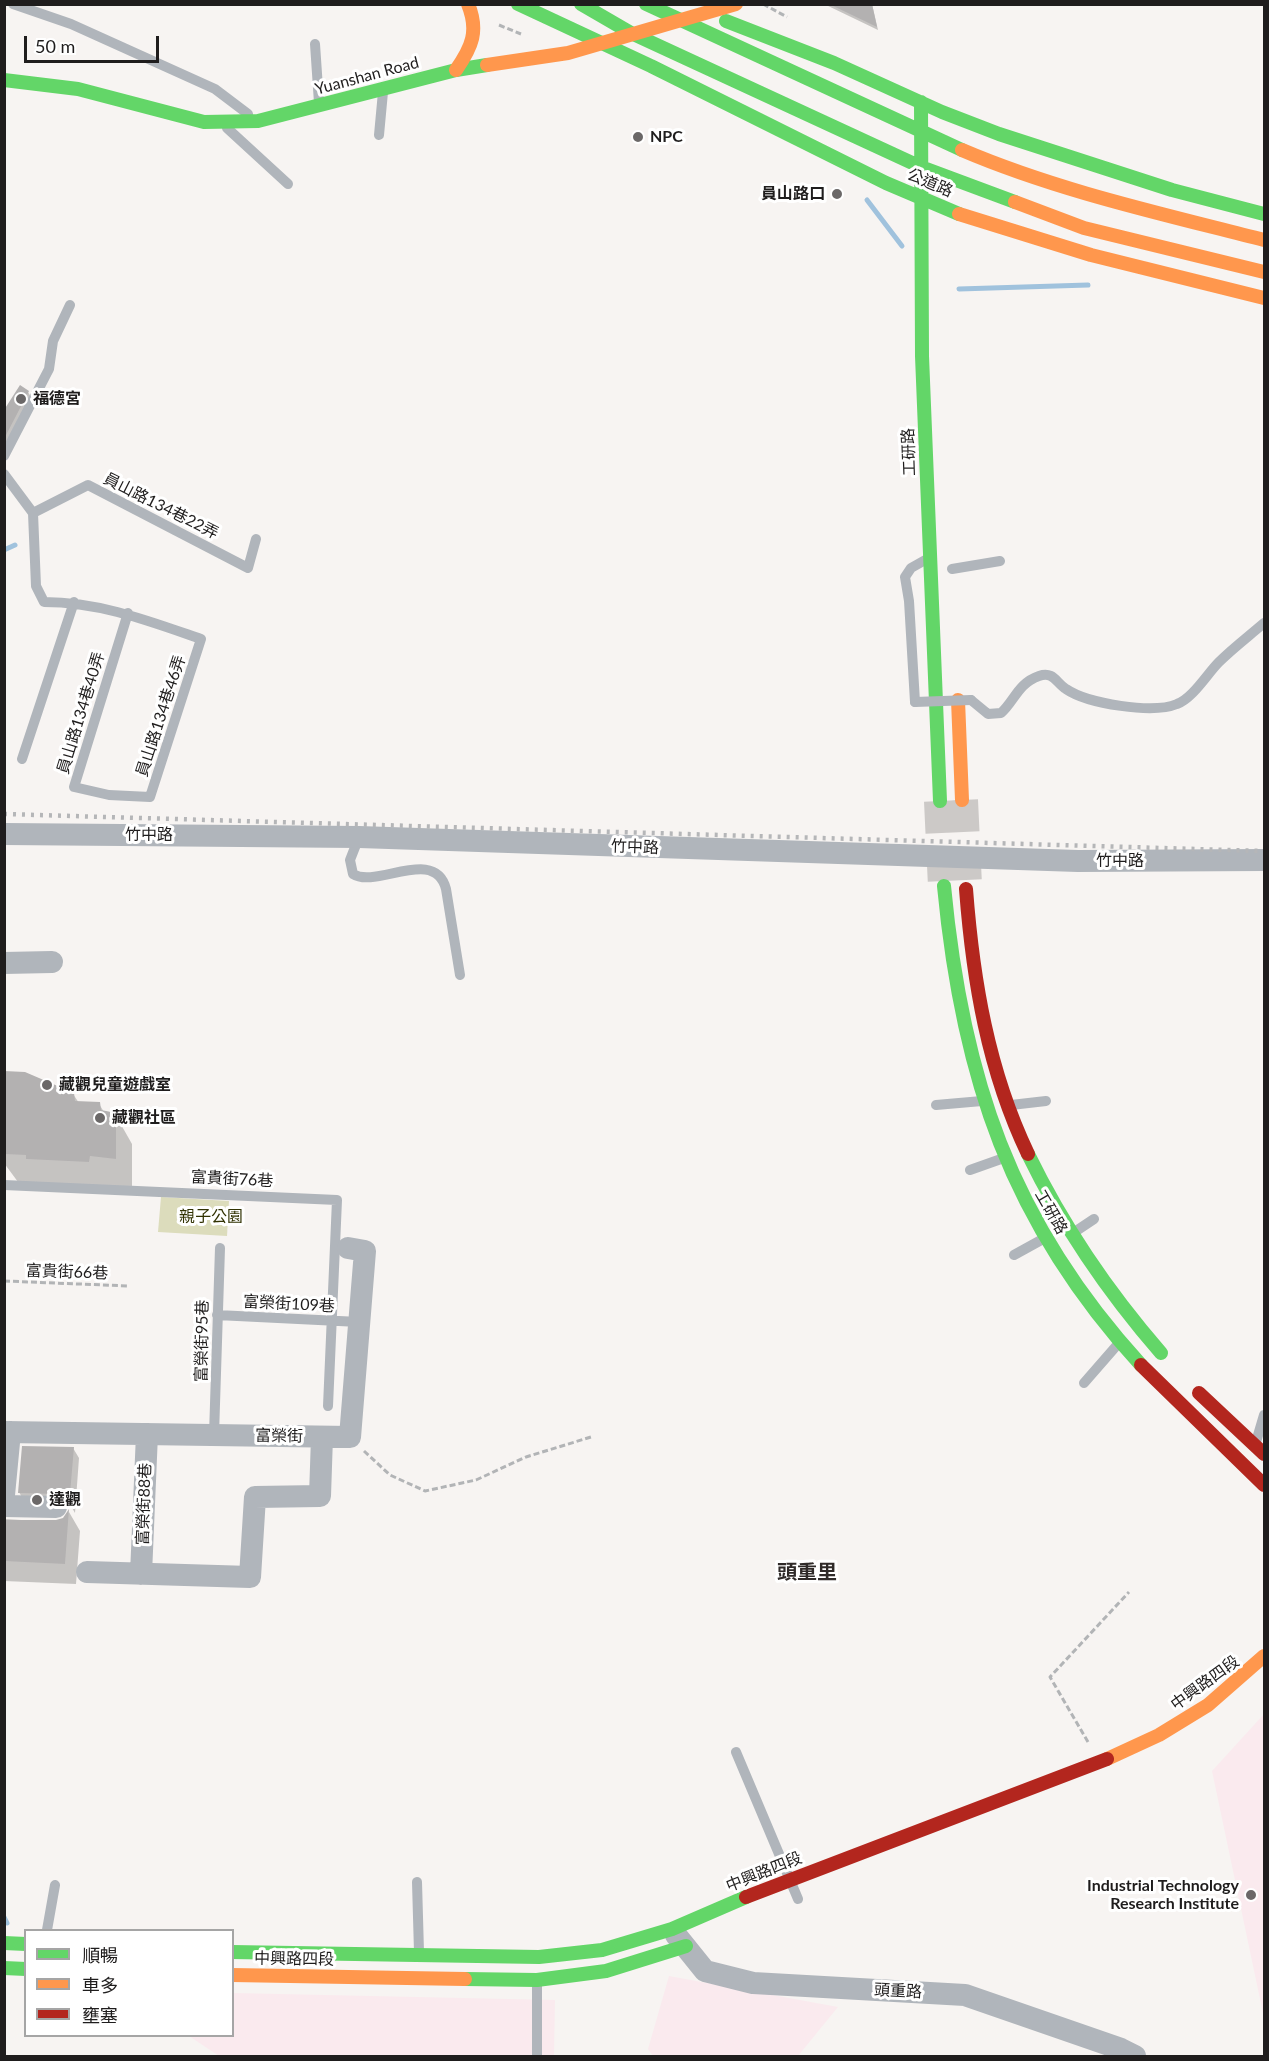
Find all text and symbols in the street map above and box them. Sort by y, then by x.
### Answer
scale bar [27,24,162,62]
text: 50 m [35,35,75,57]
street label: Yuanshan Road [313,53,421,99]
place label: NPC [650,127,683,147]
marker: NPC [631,130,645,144]
street label: 公道路 [904,165,956,201]
place label: 員山路口 [761,184,825,204]
marker: 員山路口 [830,187,844,201]
place label: 福德宮 [33,389,81,409]
marker: 福德宮 [14,392,28,406]
street label: 工研路 [899,428,919,476]
street label: 員山路134巷22弄 [100,469,222,543]
street label: 員山路134巷40弄 [53,650,109,776]
street label: 員山路134巷46弄 [132,653,190,779]
street label: 竹中路 [125,825,173,845]
street label: 竹中路 [611,837,659,857]
street label: 竹中路 [1096,851,1144,871]
place label: 藏觀兒童遊戲室 [59,1075,171,1095]
marker: 藏觀兒童遊戲室 [40,1078,54,1092]
place label: 藏觀社區 [112,1108,176,1128]
marker: 藏觀社區 [93,1111,107,1125]
street label: 富貴街76巷 [190,1167,274,1191]
street label: 工研路 [1031,1186,1071,1238]
park label: 親子公園 [179,1207,243,1227]
street label: 富貴街66巷 [25,1261,109,1283]
street label: 富榮街109巷 [243,1292,335,1316]
street label: 富榮街95巷 [192,1300,212,1382]
street label: 富榮街 [255,1426,303,1446]
street label: 富榮街88巷 [133,1462,155,1546]
place label: 達觀 [49,1490,81,1510]
marker: 達觀 [30,1493,44,1507]
district label: 頭重里 [777,1561,837,1585]
street label: 中興路四段 [1167,1652,1243,1714]
street label: 中興路四段 [723,1848,805,1896]
place label: Industrial Technology Research Institute [1087,1876,1239,1914]
marker: Industrial Technology Research Institute [1244,1888,1258,1902]
legend [24,1929,234,2037]
text: 順暢 [82,1944,118,1966]
street label: 中興路四段 [254,1949,334,1969]
text: 車多 [82,1974,118,1996]
street label: 頭重路 [874,1980,922,2002]
text: 壅塞 [82,2004,118,2026]

